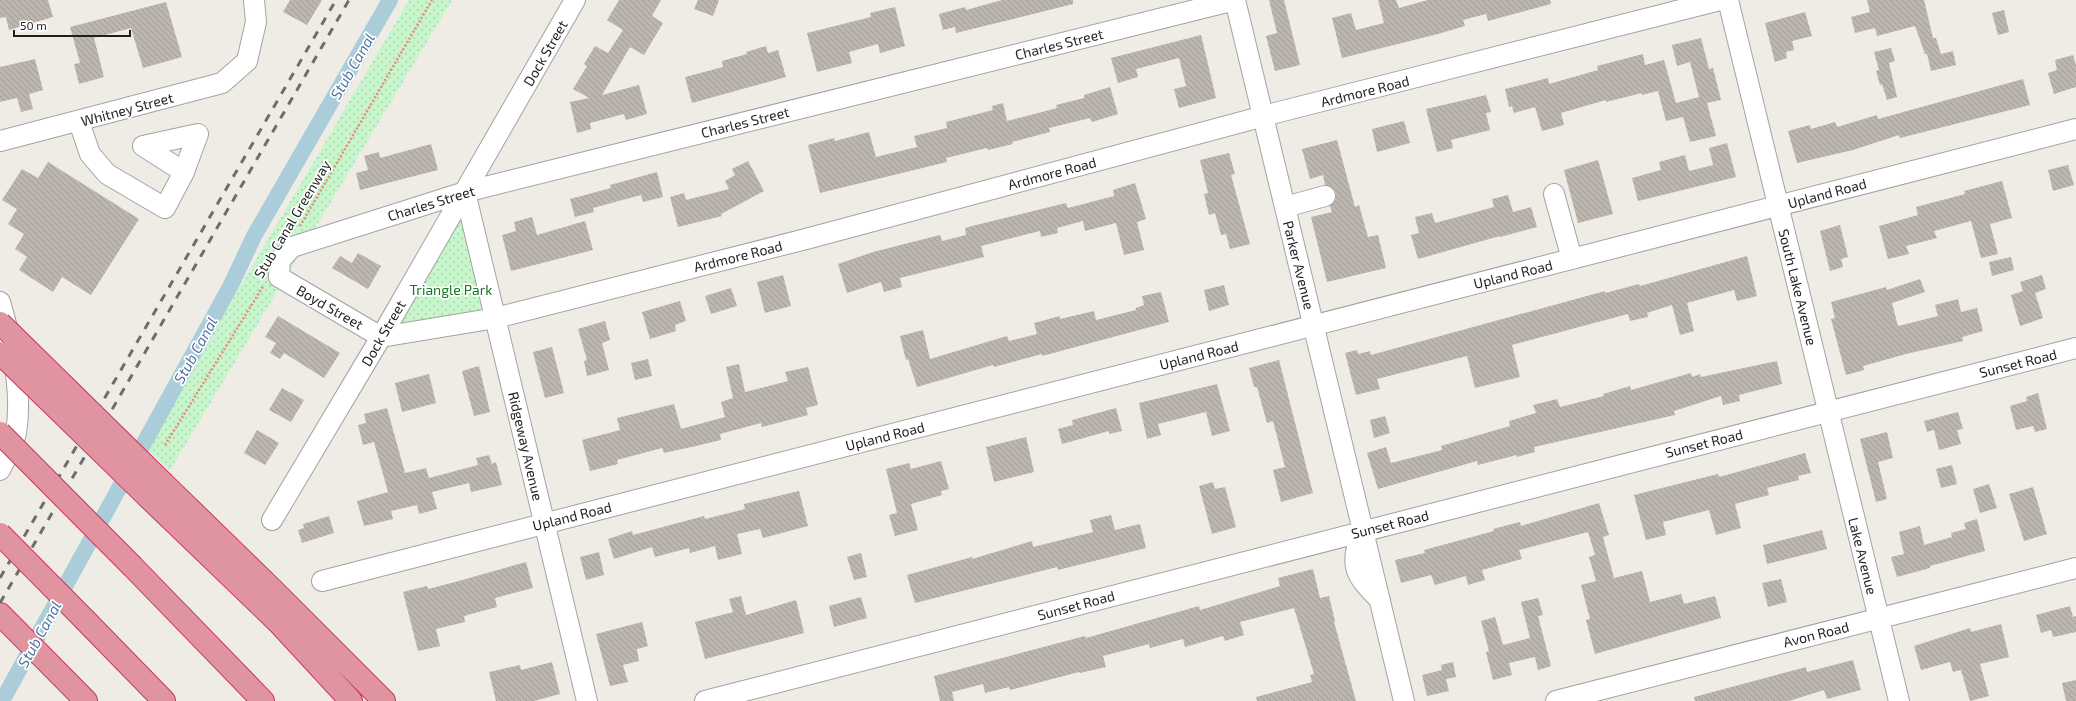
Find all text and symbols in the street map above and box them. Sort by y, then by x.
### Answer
scale bar [14,12,130,38]
street label: Dock Street [519,17,571,89]
text: 50 m [20,18,47,32]
street label: Charles Street [1013,25,1105,63]
water label: Stub Canal [326,30,378,102]
street label: Ardmore Road [1319,72,1411,110]
street label: Whitney Street [79,89,175,129]
street label: Charles Street [699,103,791,141]
street label: Ardmore Road [1006,153,1098,193]
street label: Stub Canal Greenway [250,156,334,281]
street label: Upland Road [1786,174,1868,212]
street label: Charles Street [385,182,477,224]
street label: Parker Avenue [1280,219,1318,311]
street label: South Lake Avenue [1775,227,1821,347]
street label: Ardmore Road [692,237,784,275]
street label: Upland Road [1472,256,1554,292]
street label: Boyd Street [294,281,366,333]
park label: Triangle Park [410,281,492,298]
street label: Dock Street [357,297,409,369]
water label: Stub Canal [169,314,221,386]
street label: Upland Road [1158,337,1240,373]
street label: Sunset Road [1977,345,2059,381]
street label: Ridgeway Avenue [505,390,547,502]
street label: Upland Road [844,418,926,454]
street label: Sunset Road [1663,425,1745,461]
street label: Upland Road [531,498,613,534]
street label: Sunset Road [1349,506,1431,542]
street label: Lake Avenue [1845,516,1881,596]
street label: Sunset Road [1036,587,1116,623]
water label: Stub Canal [13,598,65,670]
street label: Avon Road [1781,618,1851,650]

